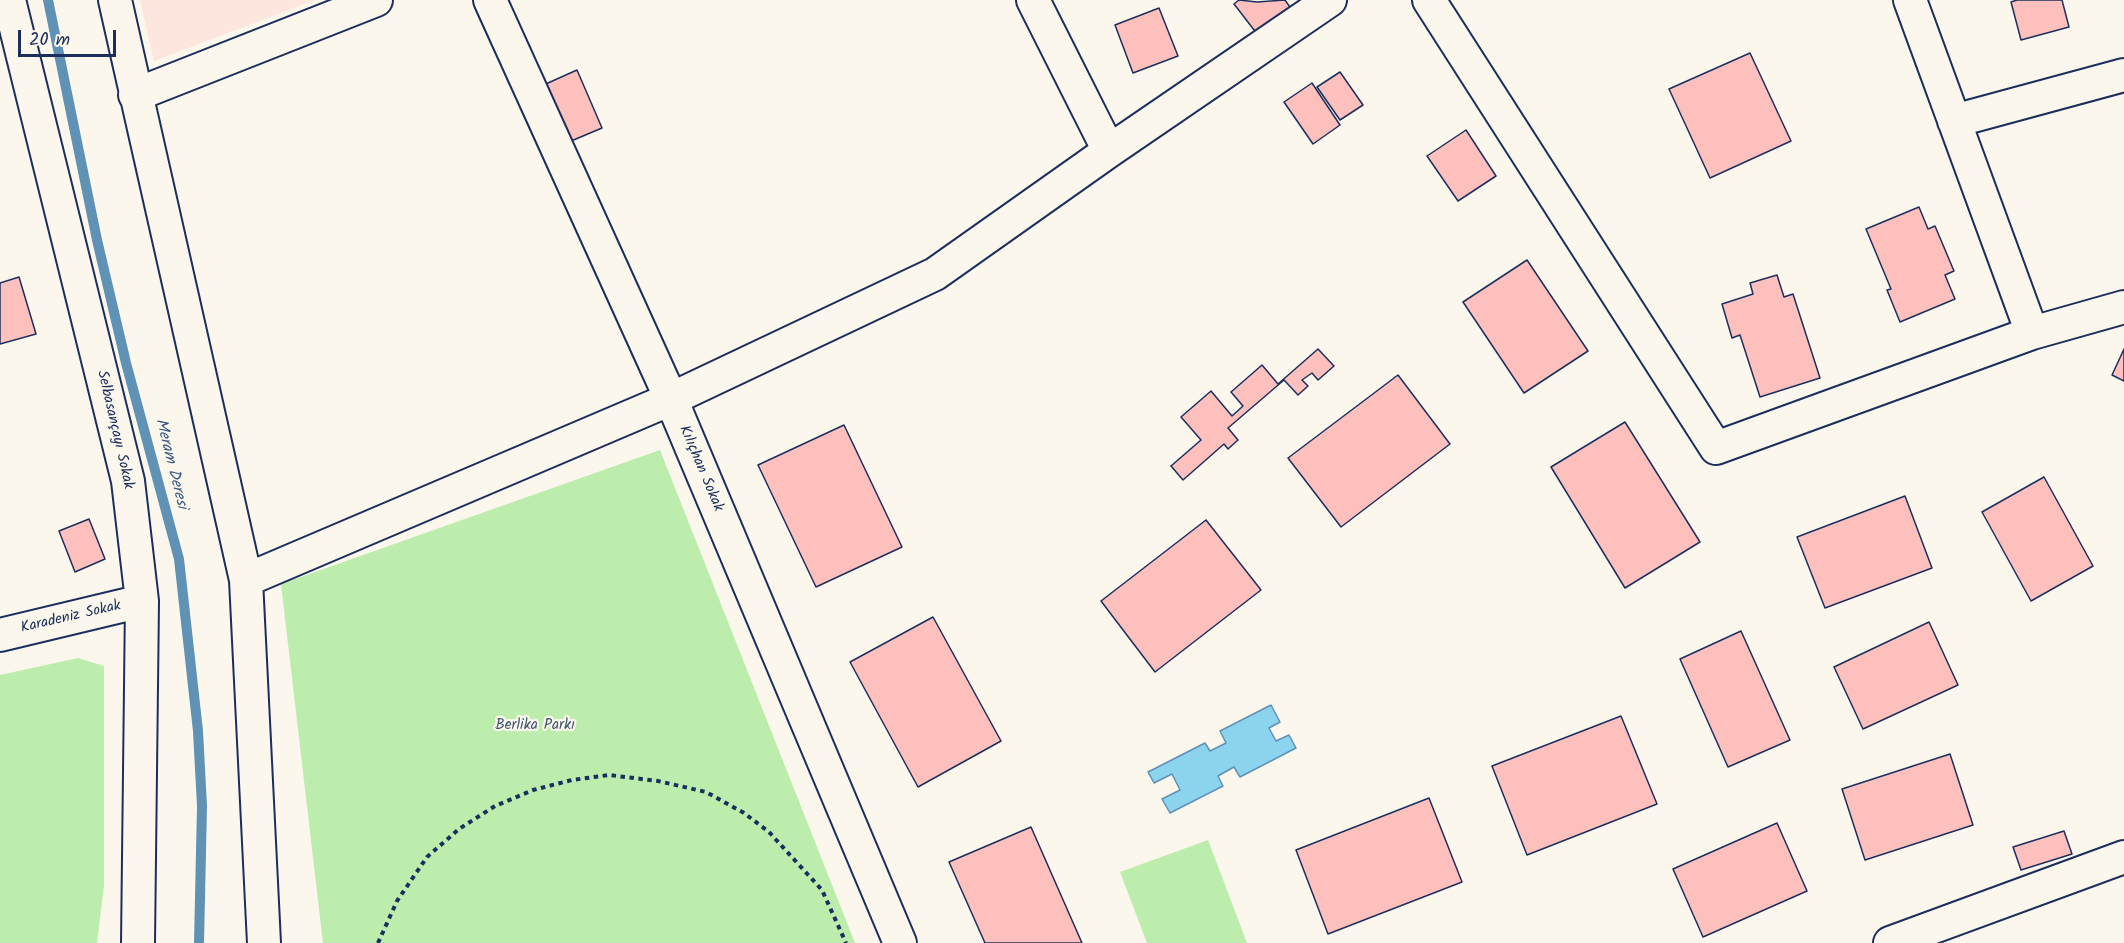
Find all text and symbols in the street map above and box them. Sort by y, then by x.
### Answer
scale bar [21,18,118,56]
text: 20 m [29,26,70,55]
street label: Selbasançayı Sokak [92,369,136,491]
water label: Meram Deresi [150,417,190,511]
street label: Kılıçhan Sokak [674,423,726,515]
street label: Karadeniz Sokak [19,598,123,638]
park label: Berlika Parkı [495,717,575,735]

